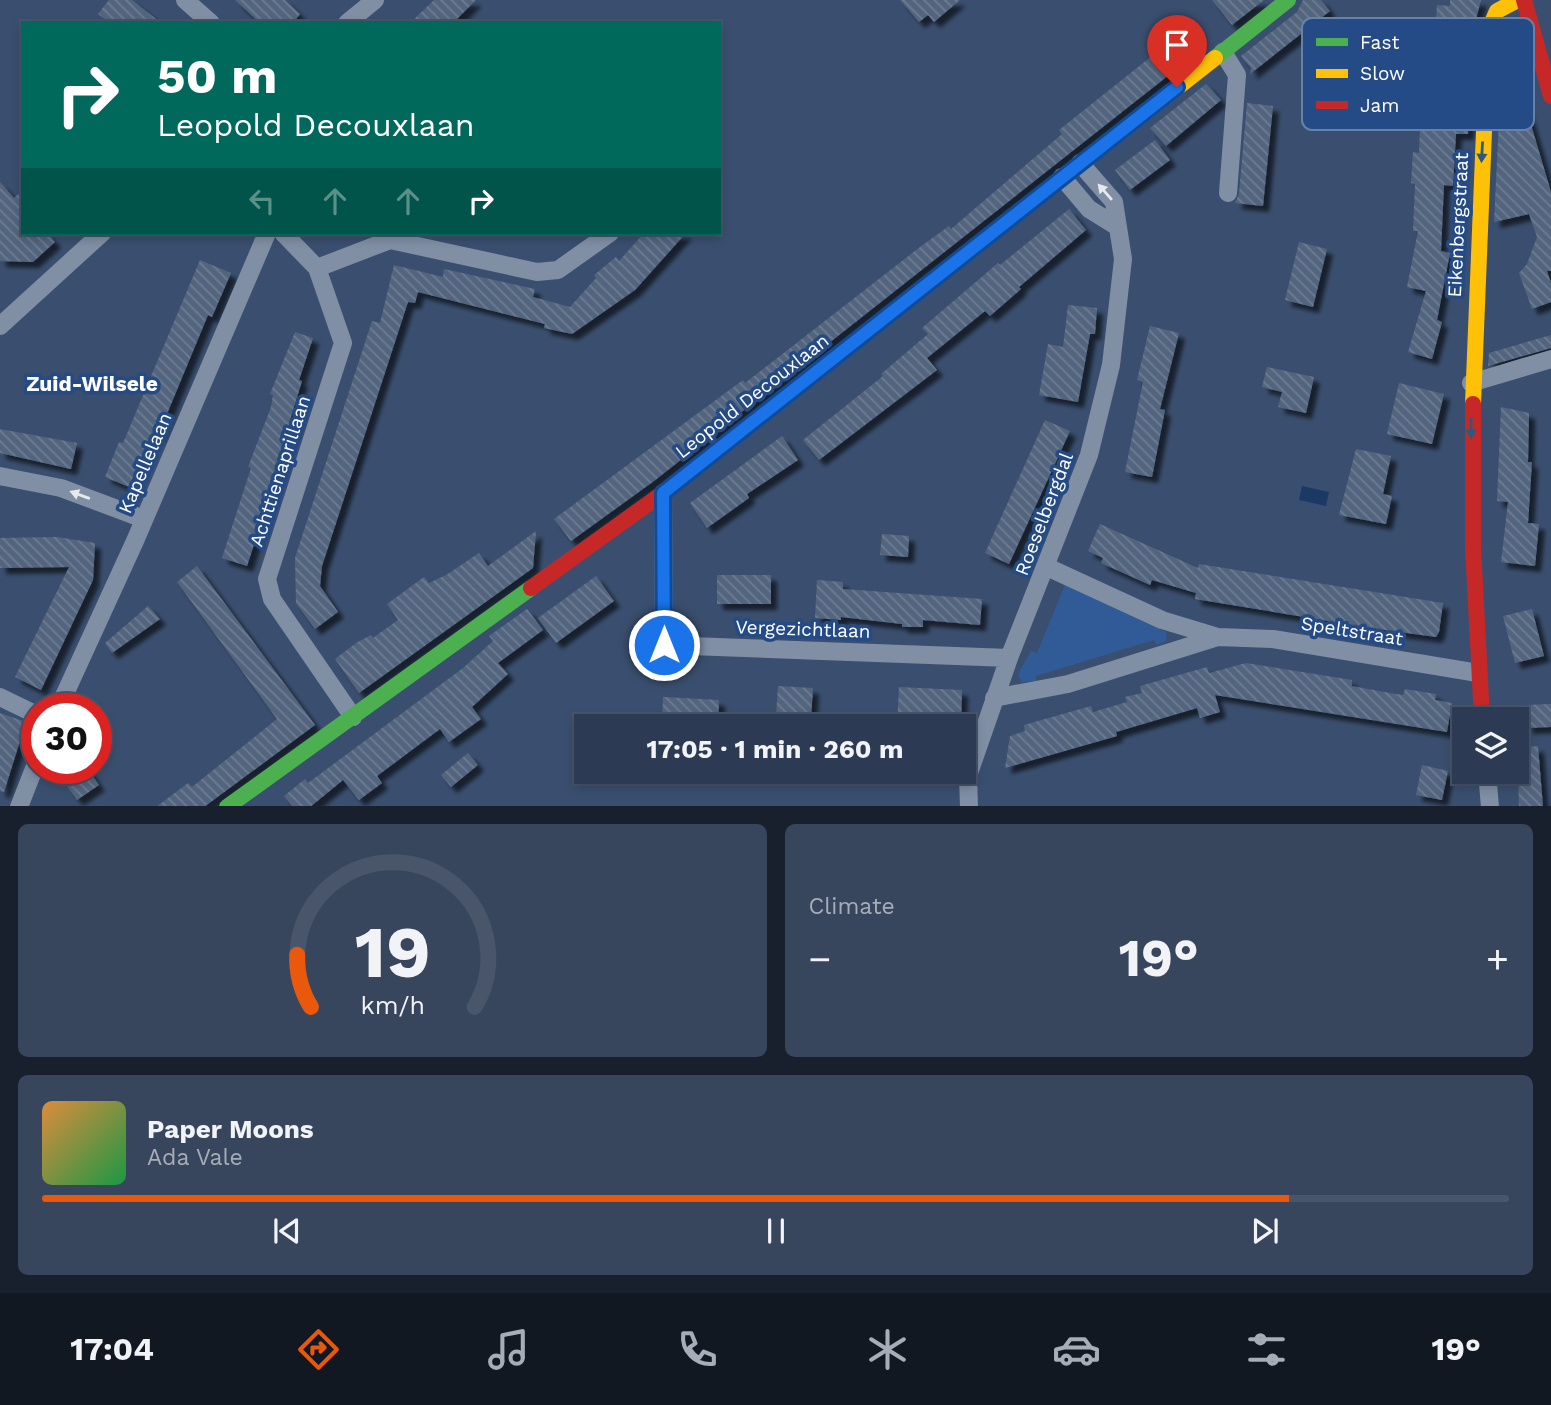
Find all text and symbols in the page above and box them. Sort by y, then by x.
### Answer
pin [1147,15,1207,87]
legend [1302,18,1534,130]
icon: arrive [1158,26,1196,64]
text: Fast [1360,31,1399,54]
text: 50 m [157,47,277,105]
icon: right [42,49,133,140]
text: Slow [1360,62,1405,85]
text: Jam [1360,94,1399,117]
text: Leopold Decouxlaan [157,106,475,144]
one-way arrow [1476,141,1487,163]
street label: Eikenbergstraat [1443,152,1473,298]
icon: left [243,182,281,220]
icon: ahead [316,182,354,220]
icon: ahead [389,182,427,220]
icon: right [462,182,500,220]
one-way arrow [1097,183,1113,201]
street label: Leopold Decouxlaan [671,329,833,463]
district label: Zuid-Wilsele [26,371,158,396]
street label: Achttienaprillaan [245,393,315,549]
street label: Kapellelaan [113,409,177,517]
one-way arrow [1465,417,1477,439]
street label: Roeselbergdal [1010,449,1078,579]
one-way arrow [69,490,90,501]
position arrow [627,608,701,682]
street label: Speltstraat [1299,612,1405,650]
street label: Vergezichtlaan [735,615,871,643]
speed limit sign: 30 [21,693,112,784]
map controls [1452,707,1529,784]
button: layers [1452,707,1529,784]
text: 17:05 · 1 min · 260 m [647,734,903,764]
text: Climate [809,893,895,920]
text: 19 [354,909,430,995]
text: 19° [1119,928,1199,989]
text: − [809,937,831,981]
text: + [1486,937,1509,981]
text: km/h [360,990,424,1019]
text: Paper Moons [147,1114,314,1144]
text: Ada Vale [147,1144,243,1171]
icon: previous [268,1212,306,1250]
icon: pause [757,1212,795,1250]
icon: next [1246,1212,1284,1250]
icon: directions [294,1325,343,1374]
icon: music [484,1325,533,1374]
icon: phone [673,1325,722,1374]
icon: climate [863,1325,912,1374]
icon: car [1052,1325,1101,1374]
icon: filters [1242,1325,1291,1374]
text: 17:04 [70,1330,154,1368]
text: 19° [1431,1330,1481,1368]

